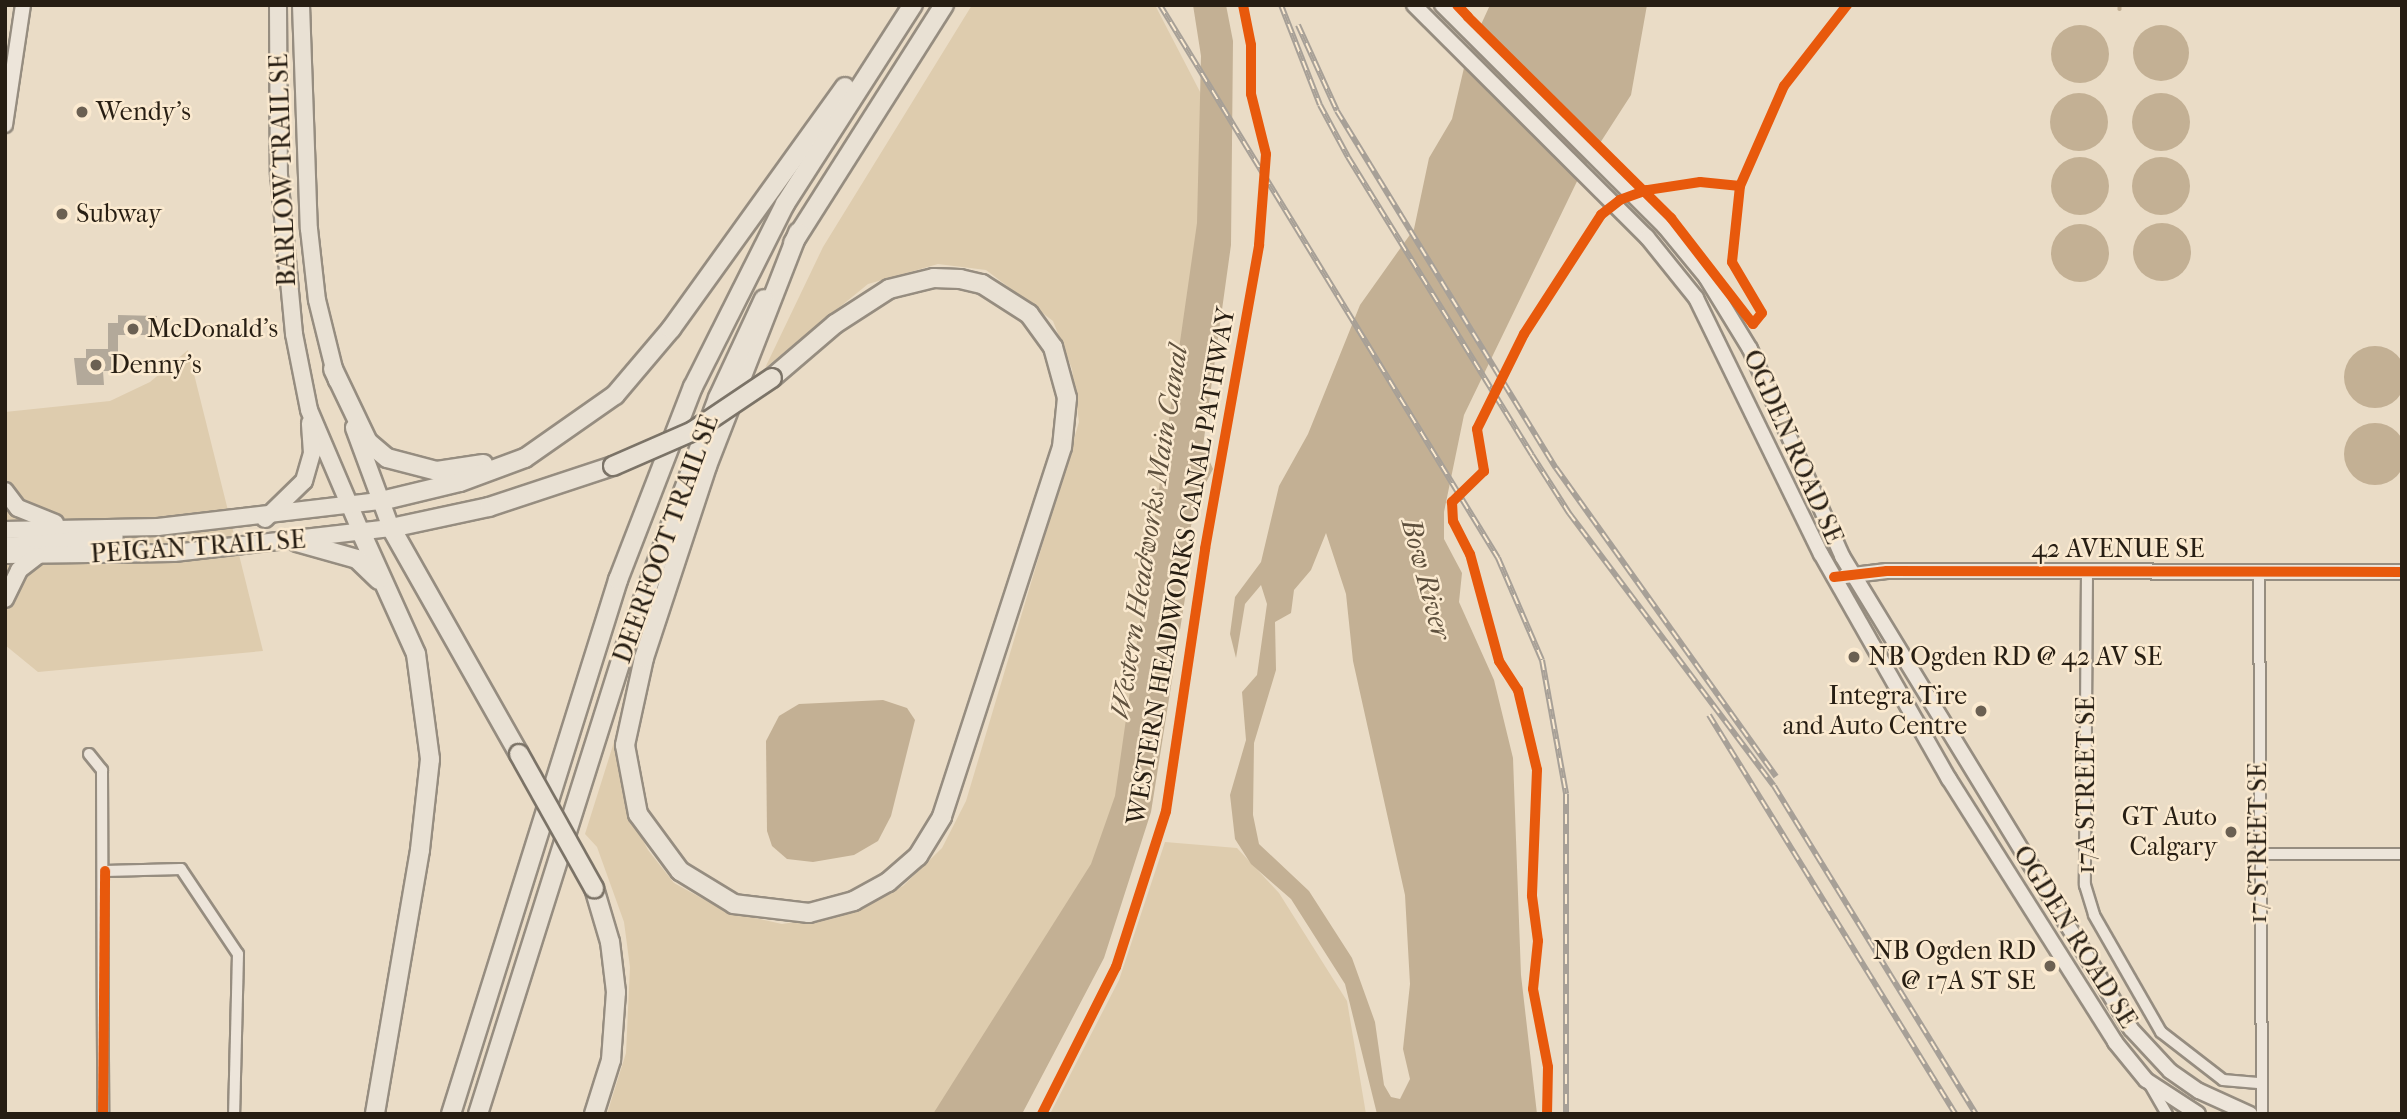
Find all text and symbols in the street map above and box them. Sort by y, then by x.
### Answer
street label: BARLOW TRAIL SE [263,53,303,287]
place label: Wendy's [96,96,191,128]
marker: Wendy's [74,104,90,120]
place label: Subway [76,198,162,230]
marker: Subway [54,206,70,222]
street label: WESTERN HEADWORKS CANAL PATHWAY [1120,305,1242,827]
place label: McDonald's [147,313,278,345]
marker: McDonald's [125,321,141,337]
water label: Western Headworks Main Canal [1103,343,1195,721]
street label: OGDEN ROAD SE [1736,345,1850,549]
place label: Denny's [110,349,201,381]
marker: Denny's [88,357,104,373]
street label: DEERFOOT TRAIL SE [607,410,725,668]
water label: Bow River [1394,515,1458,643]
street label: PEIGAN TRAIL SE [89,524,307,570]
street label: 42 AVENUE SE [2031,533,2205,565]
place label: NB Ogden RD @ 42 AV SE [1868,641,2163,673]
marker: NB Ogden RD @ 42 AV SE [1846,649,1862,665]
place label: Integra Tire and Auto Centre [1783,680,1967,742]
street label: 17A STREET SE [2070,696,2102,874]
marker: Integra Tire and Auto Centre [1973,703,1989,719]
street label: 17 STREET SE [2242,762,2274,924]
place label: GT Auto Calgary [2122,801,2217,862]
marker: GT Auto Calgary [2223,824,2239,840]
street label: OGDEN ROAD SE [2006,840,2144,1034]
place label: NB Ogden RD @ 17A ST SE [1873,935,2036,996]
marker: NB Ogden RD @ 17A ST SE [2042,958,2058,974]

